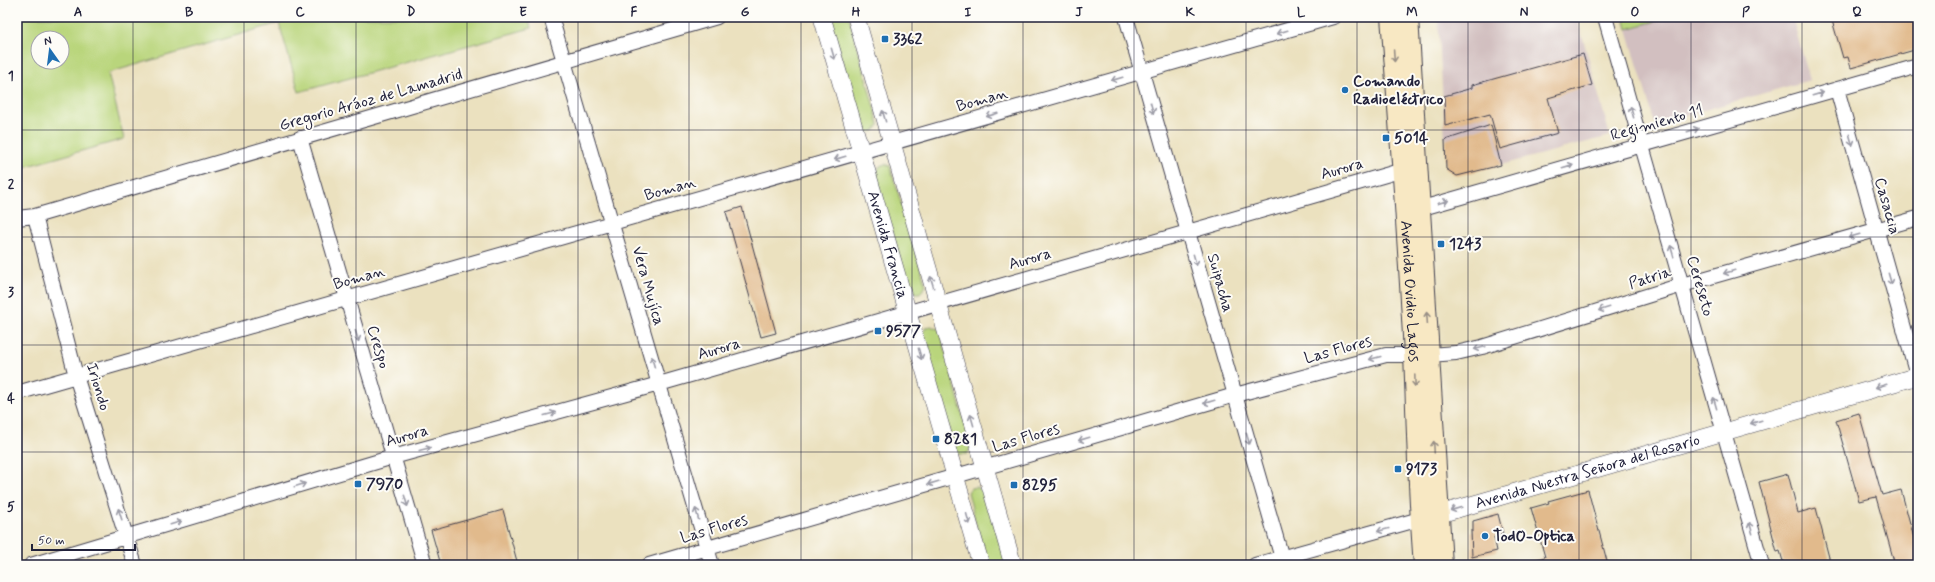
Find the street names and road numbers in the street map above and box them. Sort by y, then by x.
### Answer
street label: Gregorio Aráoz de Lamadrid [277,64,465,137]
street label: Boman [954,83,1011,117]
street label: Regimiento 11 [1608,100,1706,147]
street label: Aurora [1318,153,1366,185]
street label: Boman [642,172,699,206]
street label: Casaccia [1869,175,1905,237]
street label: Avenida Francia [862,188,914,301]
street label: Avenida Ovidio Lagos [1396,220,1425,363]
street label: Aurora [1006,243,1054,275]
street label: Vera Mujíca [627,244,669,328]
street label: Suipacha [1202,251,1238,315]
street label: Cereseto [1681,253,1719,319]
street label: Boman [331,261,388,295]
street label: Patria [1626,261,1674,294]
street label: Crespo [362,323,394,371]
street label: Las Flores [1302,331,1374,369]
street label: Aurora [695,333,743,365]
street label: Iriondo [81,361,115,414]
street label: Las Flores [990,418,1062,458]
street label: Aurora [383,420,431,452]
street label: Avenida Nuestra Señora del Rosario [1473,429,1702,514]
street label: Las Flores [678,509,750,549]

